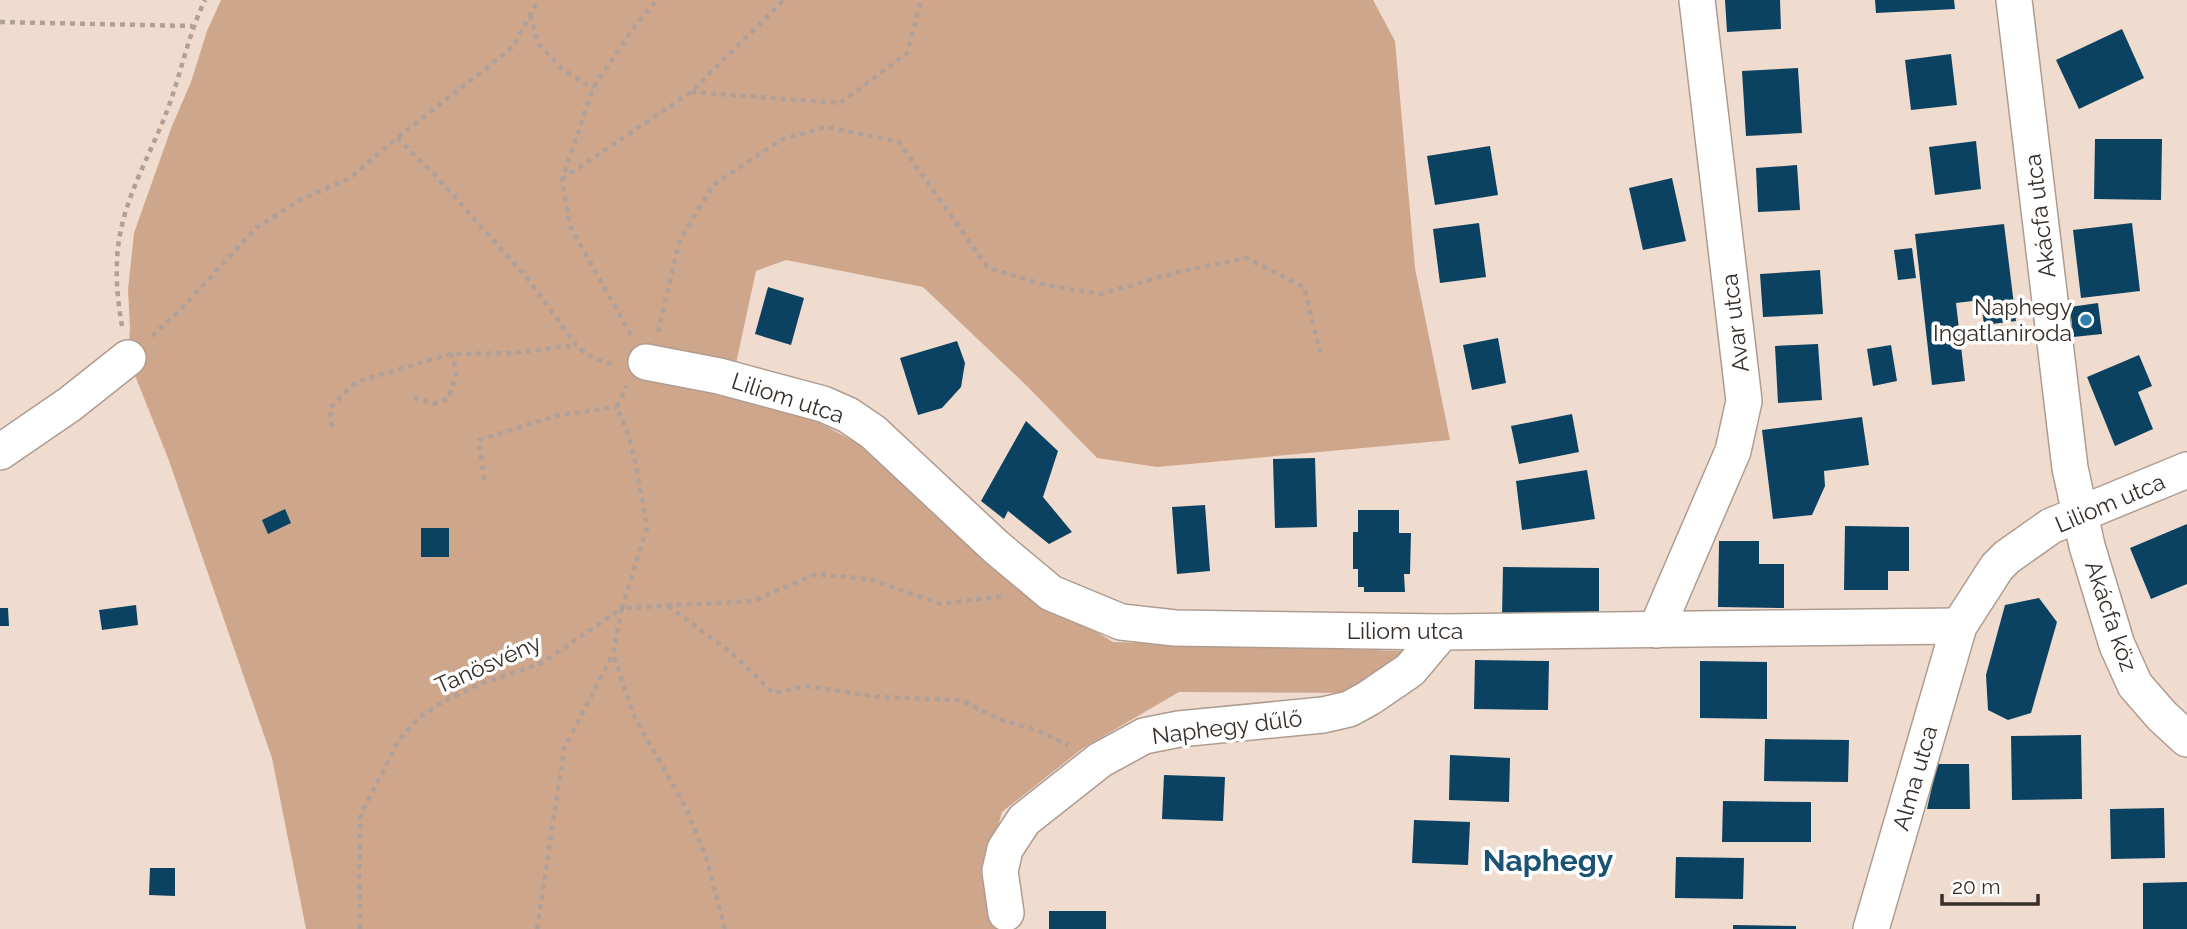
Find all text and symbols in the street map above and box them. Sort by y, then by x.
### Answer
street label: Akácfa utca [2018,152,2061,280]
street label: Avar utca [1715,272,1754,374]
place label: Naphegy Ingatlaniroda [1933,293,2072,346]
marker: Naphegy Ingatlaniroda [2078,312,2094,328]
street label: Liliom utca [728,367,848,428]
street label: Liliom utca [2051,467,2169,538]
street label: Akácfa köz [2080,557,2143,675]
street label: Liliom utca [1347,617,1463,644]
street label: Tanösvény [431,628,545,699]
street label: Naphegy dűlő [1150,704,1304,749]
street label: Alma utca [1887,722,1942,833]
district label: Naphegy [1483,843,1614,878]
scale bar [1942,862,2038,906]
text: 20 m [1952,874,2000,899]

